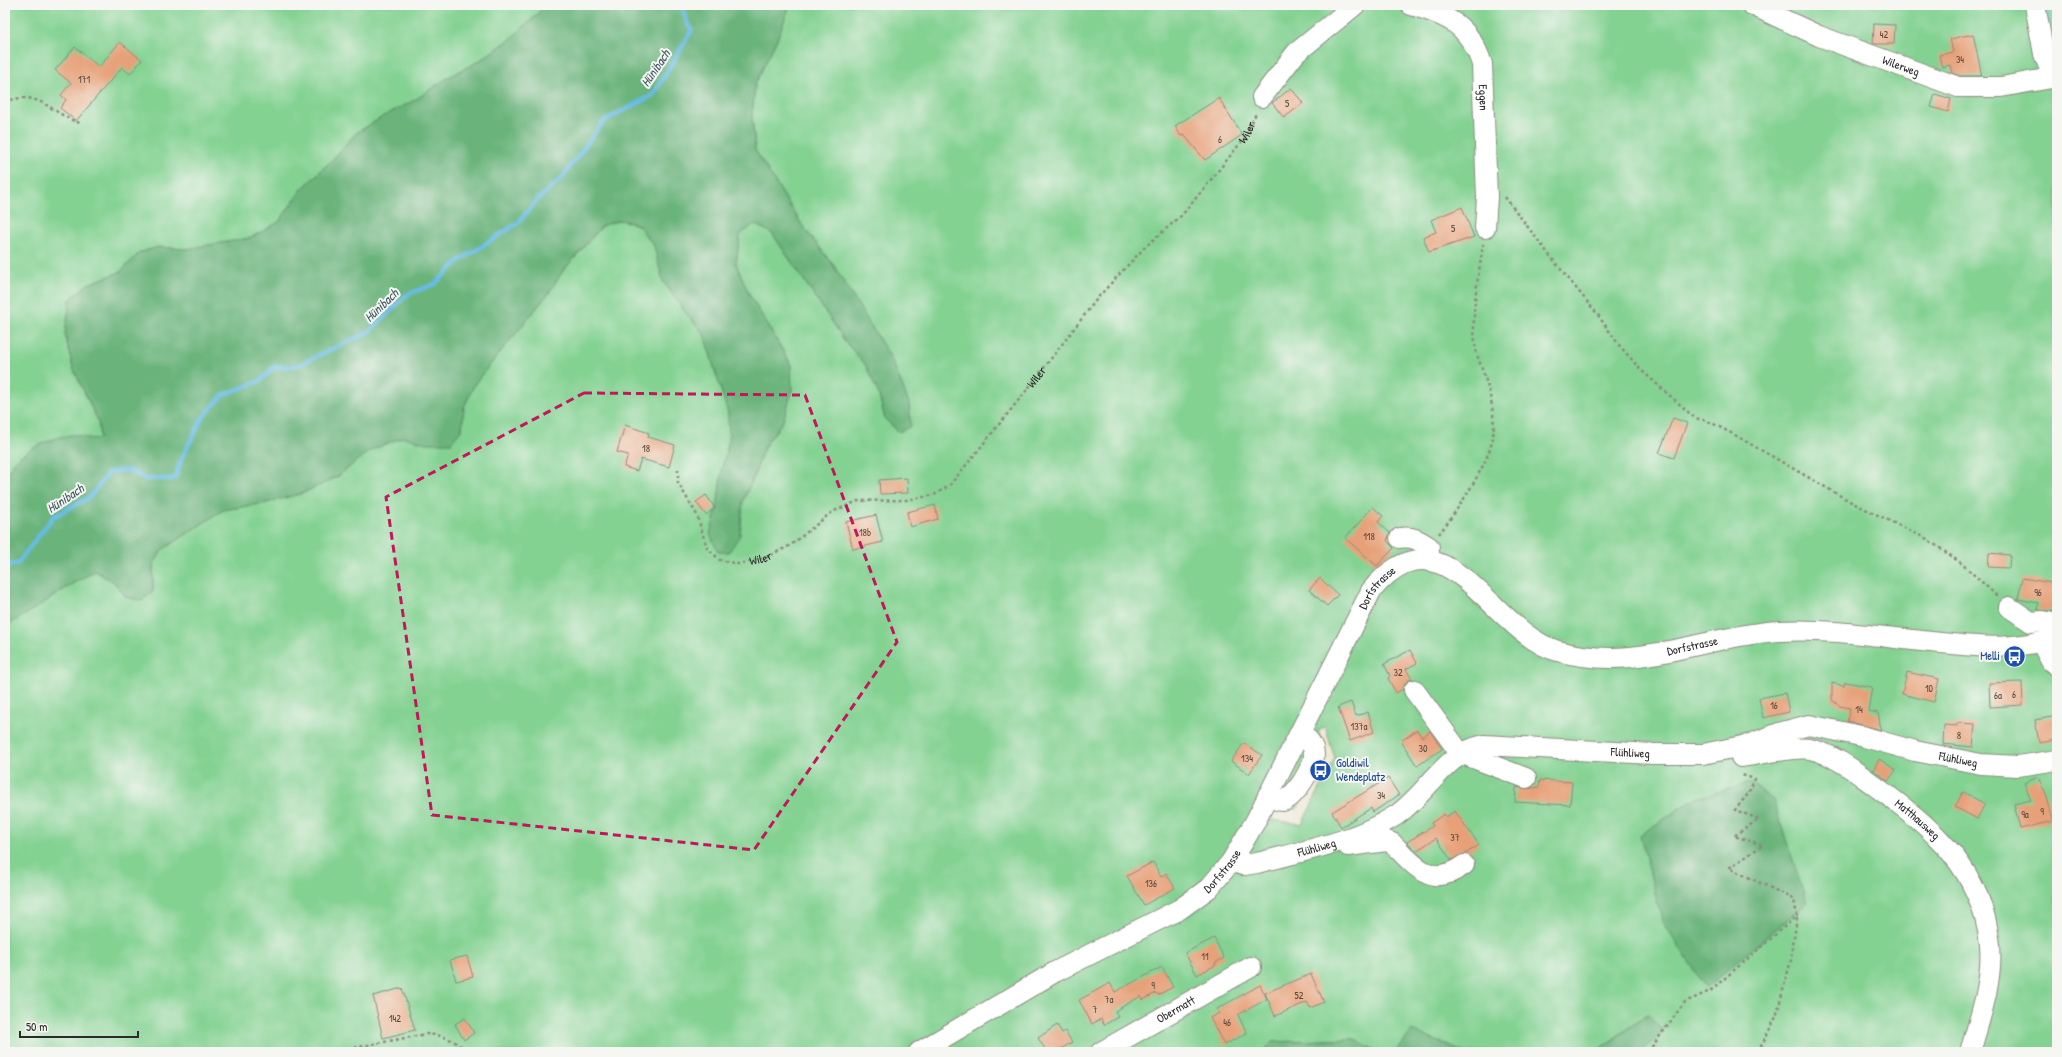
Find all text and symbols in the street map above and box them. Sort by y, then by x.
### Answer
house number: 42 [1880,28,1889,41]
water label: Hünibach [636,45,675,90]
street label: Wilerweg [1880,51,1922,80]
house number: 34 [1956,53,1964,66]
house number: 171 [78,73,90,86]
street label: Eggen [1475,84,1493,111]
house number: 5 [1285,97,1290,110]
street label: Wiler [1234,118,1260,147]
house number: 6 [1218,133,1222,146]
house number: 5 [1451,222,1456,235]
water label: Hünibach [360,283,403,326]
street label: Wiler [1023,362,1050,391]
house number: 18 [642,442,650,455]
water label: Hünibach [43,478,88,517]
house number: 18b [859,526,871,539]
house number: 118 [1363,530,1375,543]
street label: Wiler [748,547,775,569]
street label: Dorfstrasse [1354,561,1399,612]
house number: 96 [2034,586,2042,599]
street label: Dorfstrasse [1665,632,1719,659]
bus stop icon: Melli [2002,643,2028,669]
place label: Melli [1980,647,2000,664]
house number: 32 [1393,666,1403,679]
house number: 10 [1925,682,1934,695]
house number: 6 [2012,688,2016,701]
house number: 6a [1994,689,2002,702]
house number: 16 [1770,699,1778,712]
house number: 14 [1855,703,1863,716]
house number: 137a [1351,720,1368,733]
house number: 8 [1957,729,1961,742]
house number: 30 [1419,742,1428,755]
street label: Flühliweg [1609,743,1650,762]
street label: Flühliweg [1936,747,1979,771]
house number: 134 [1241,752,1253,765]
place label: Goldiwil Wendeplatz [1336,754,1385,785]
bus stop icon: Goldiwil Wendeplatz [1308,757,1334,783]
house number: 34 [1377,789,1385,802]
street label: Matthausweg [1891,795,1944,843]
house number: 9 [2040,805,2044,818]
house number: 9a [2021,808,2029,821]
house number: 37 [1450,831,1460,844]
street label: Flühliweg [1294,834,1338,861]
street label: Dorfstrasse [1200,846,1245,897]
house number: 136 [1145,877,1157,890]
house number: 11 [1201,950,1209,963]
house number: 9 [1151,979,1155,992]
house number: 52 [1295,989,1304,1002]
street label: Obermatt [1153,991,1199,1027]
house number: 7a [1105,993,1114,1006]
house number: 7 [1093,1003,1098,1016]
house number: 142 [389,1012,401,1025]
scale bar [20,1013,138,1039]
house number: 46 [1223,1016,1231,1029]
text: 50 m [26,1018,47,1035]

